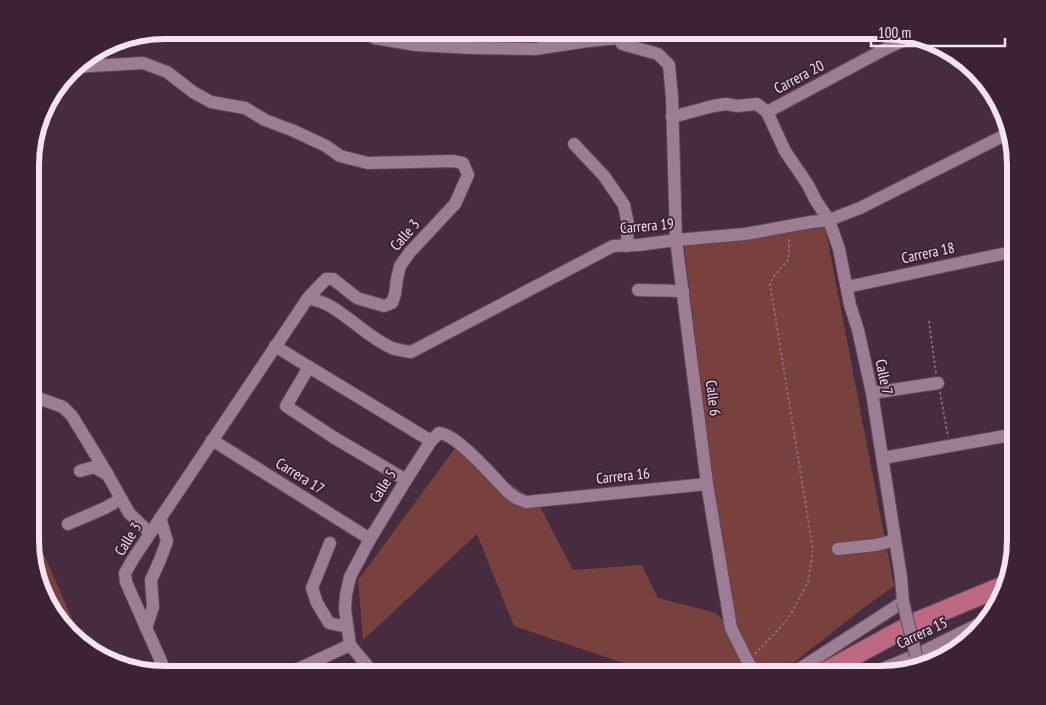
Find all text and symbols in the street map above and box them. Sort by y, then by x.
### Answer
scale bar [871,15,1005,47]
text: 100 m [878,23,911,42]
street label: Carrera 20 [771,55,827,98]
street label: Carrera 19 [619,214,675,237]
street label: Calle 3 [386,215,424,254]
street label: Carrera 18 [900,238,956,267]
street label: Calle 7 [871,357,898,396]
street label: Calle 6 [702,379,725,417]
street label: Carrera 17 [272,453,328,498]
street label: Carrera 16 [595,463,651,488]
street label: Calle 5 [365,466,400,506]
street label: Calle 3 [110,519,145,559]
street label: Carrera 15 [893,613,950,653]

